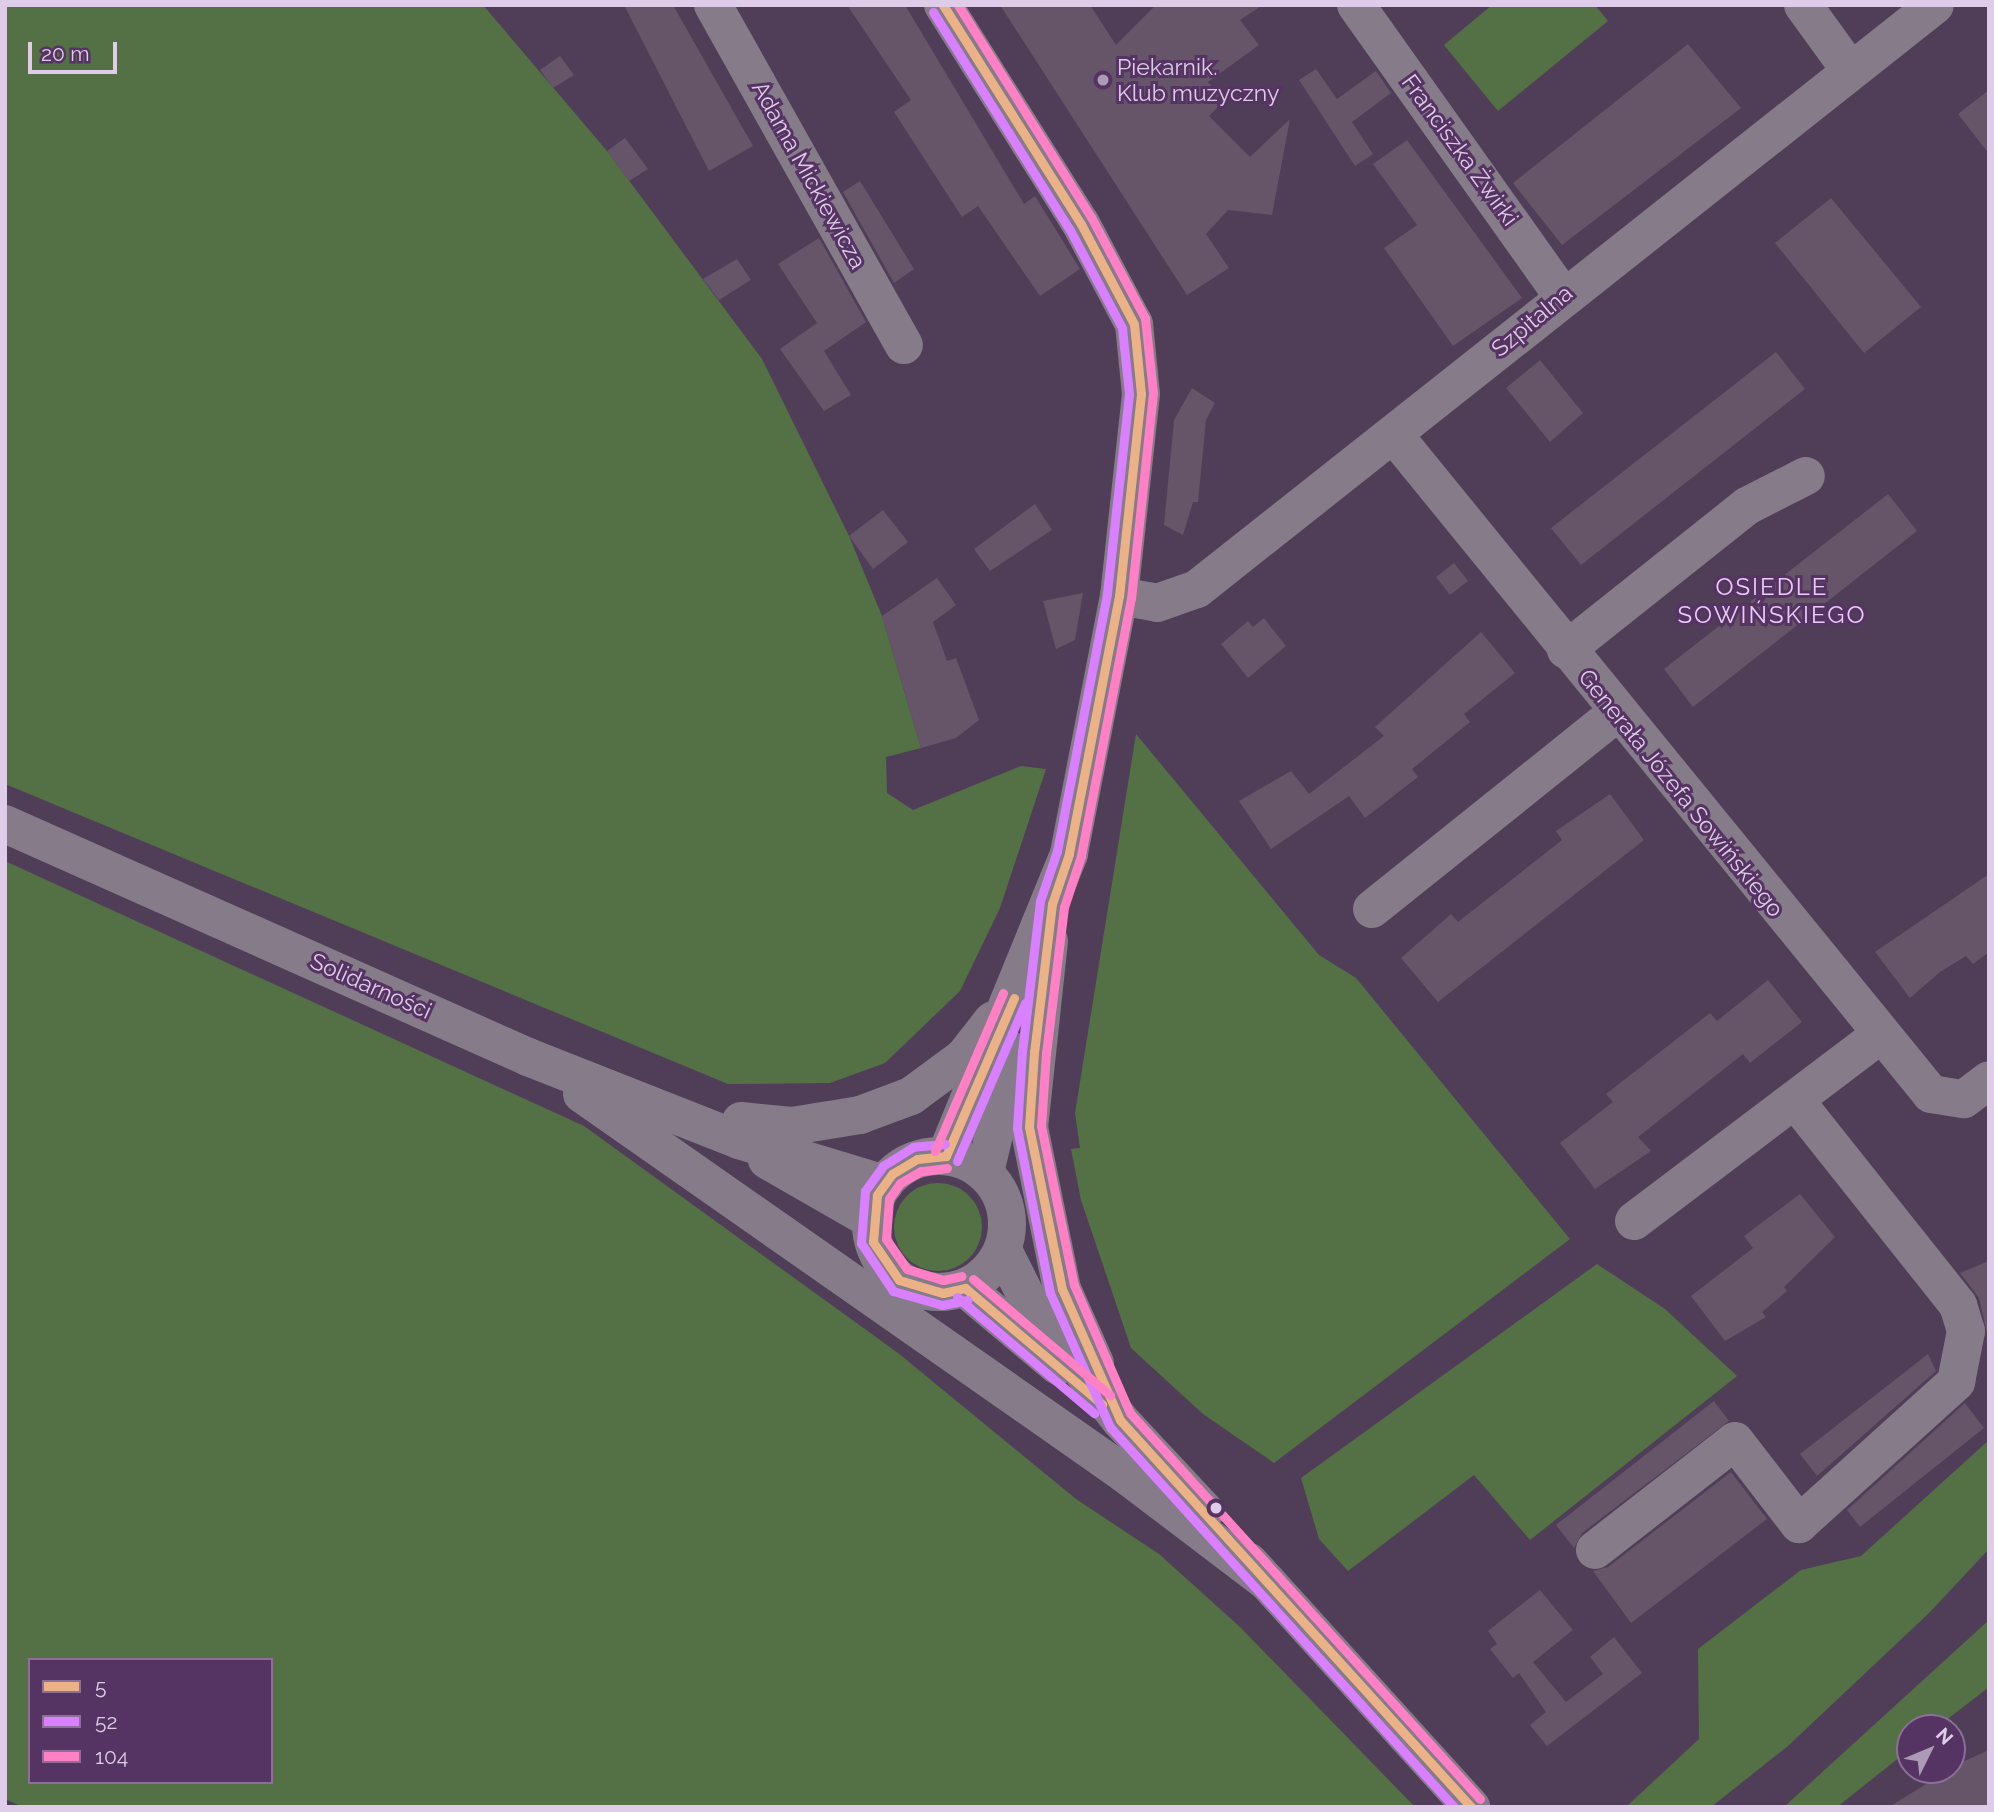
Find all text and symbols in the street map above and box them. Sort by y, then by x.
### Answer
scale bar [32,28,121,72]
text: 20 m [41,41,89,66]
place label: Piekarnik. Klub muzyczny [1117,53,1279,107]
street label: Franciszka Żwirki [1396,69,1524,231]
marker: Piekarnik. Klub muzyczny [1095,72,1111,88]
street label: Adama Mickiewicza [746,76,872,274]
street label: Szpitalna [1486,279,1578,363]
district label: OSIEDLE SOWIŃSKIEGO [1679,573,1865,629]
street label: Generała Józefa Sowińskiego [1572,663,1790,923]
street label: Solidarności [306,947,436,1025]
unlabelled marker [1209,1501,1223,1515]
legend [28,1658,273,1784]
text: 5 [95,1674,106,1699]
text: 52 [95,1709,117,1734]
north arrow [1896,1714,1966,1784]
text: N [1932,1723,1958,1749]
text: 104 [95,1744,128,1769]

